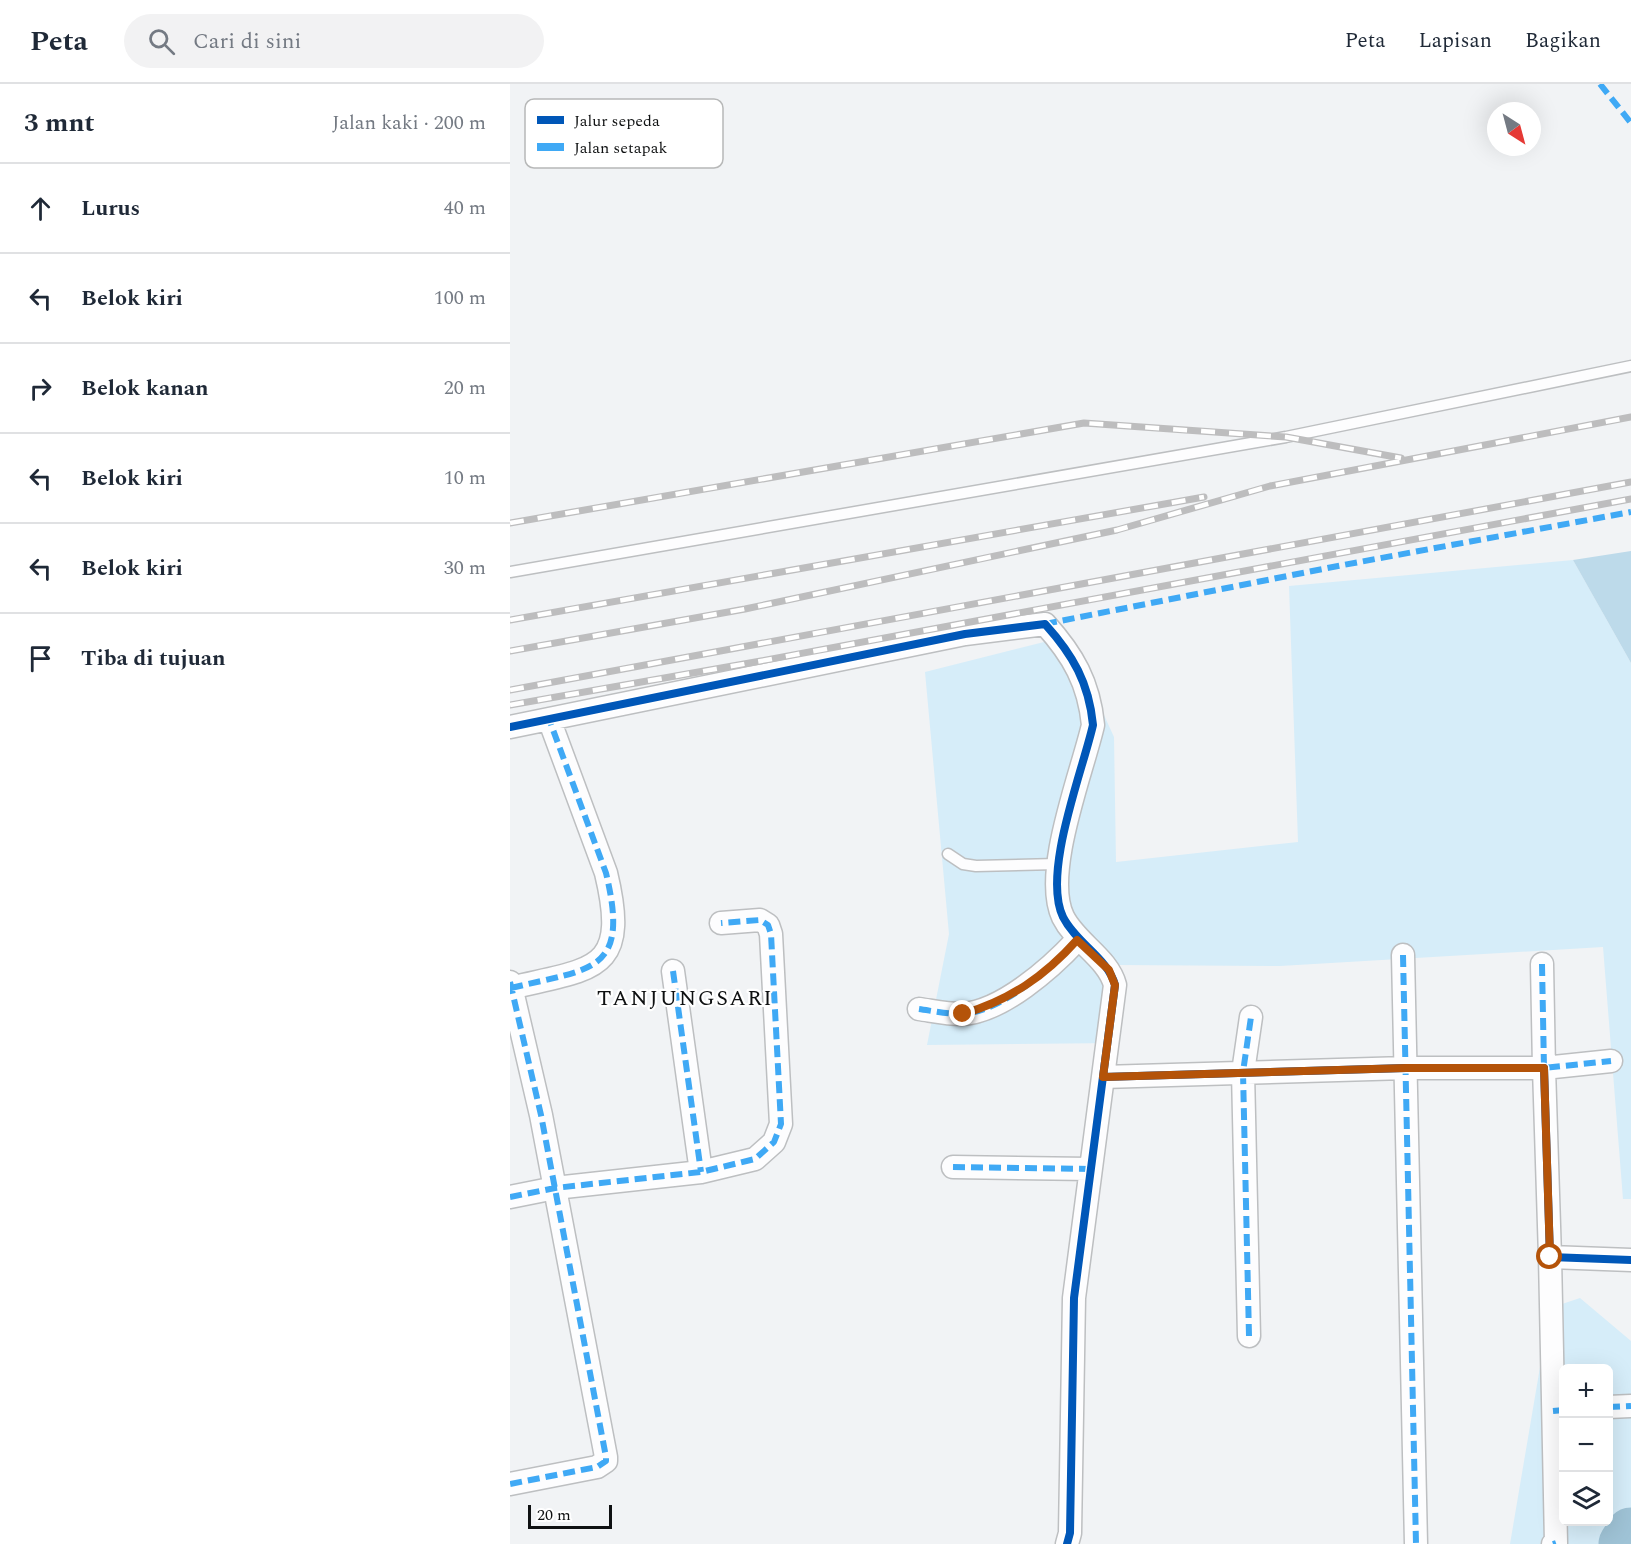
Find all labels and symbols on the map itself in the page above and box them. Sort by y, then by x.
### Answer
legend [525,99,723,168]
north arrow [1487,102,1541,156]
text: Jalur sepeda [574,109,660,133]
text: Jalan setapak [574,136,667,160]
district label: TANJUNGSARI [597,982,773,1015]
route end [949,1000,975,1026]
route start [1536,1243,1562,1269]
scale bar [528,1502,612,1530]

